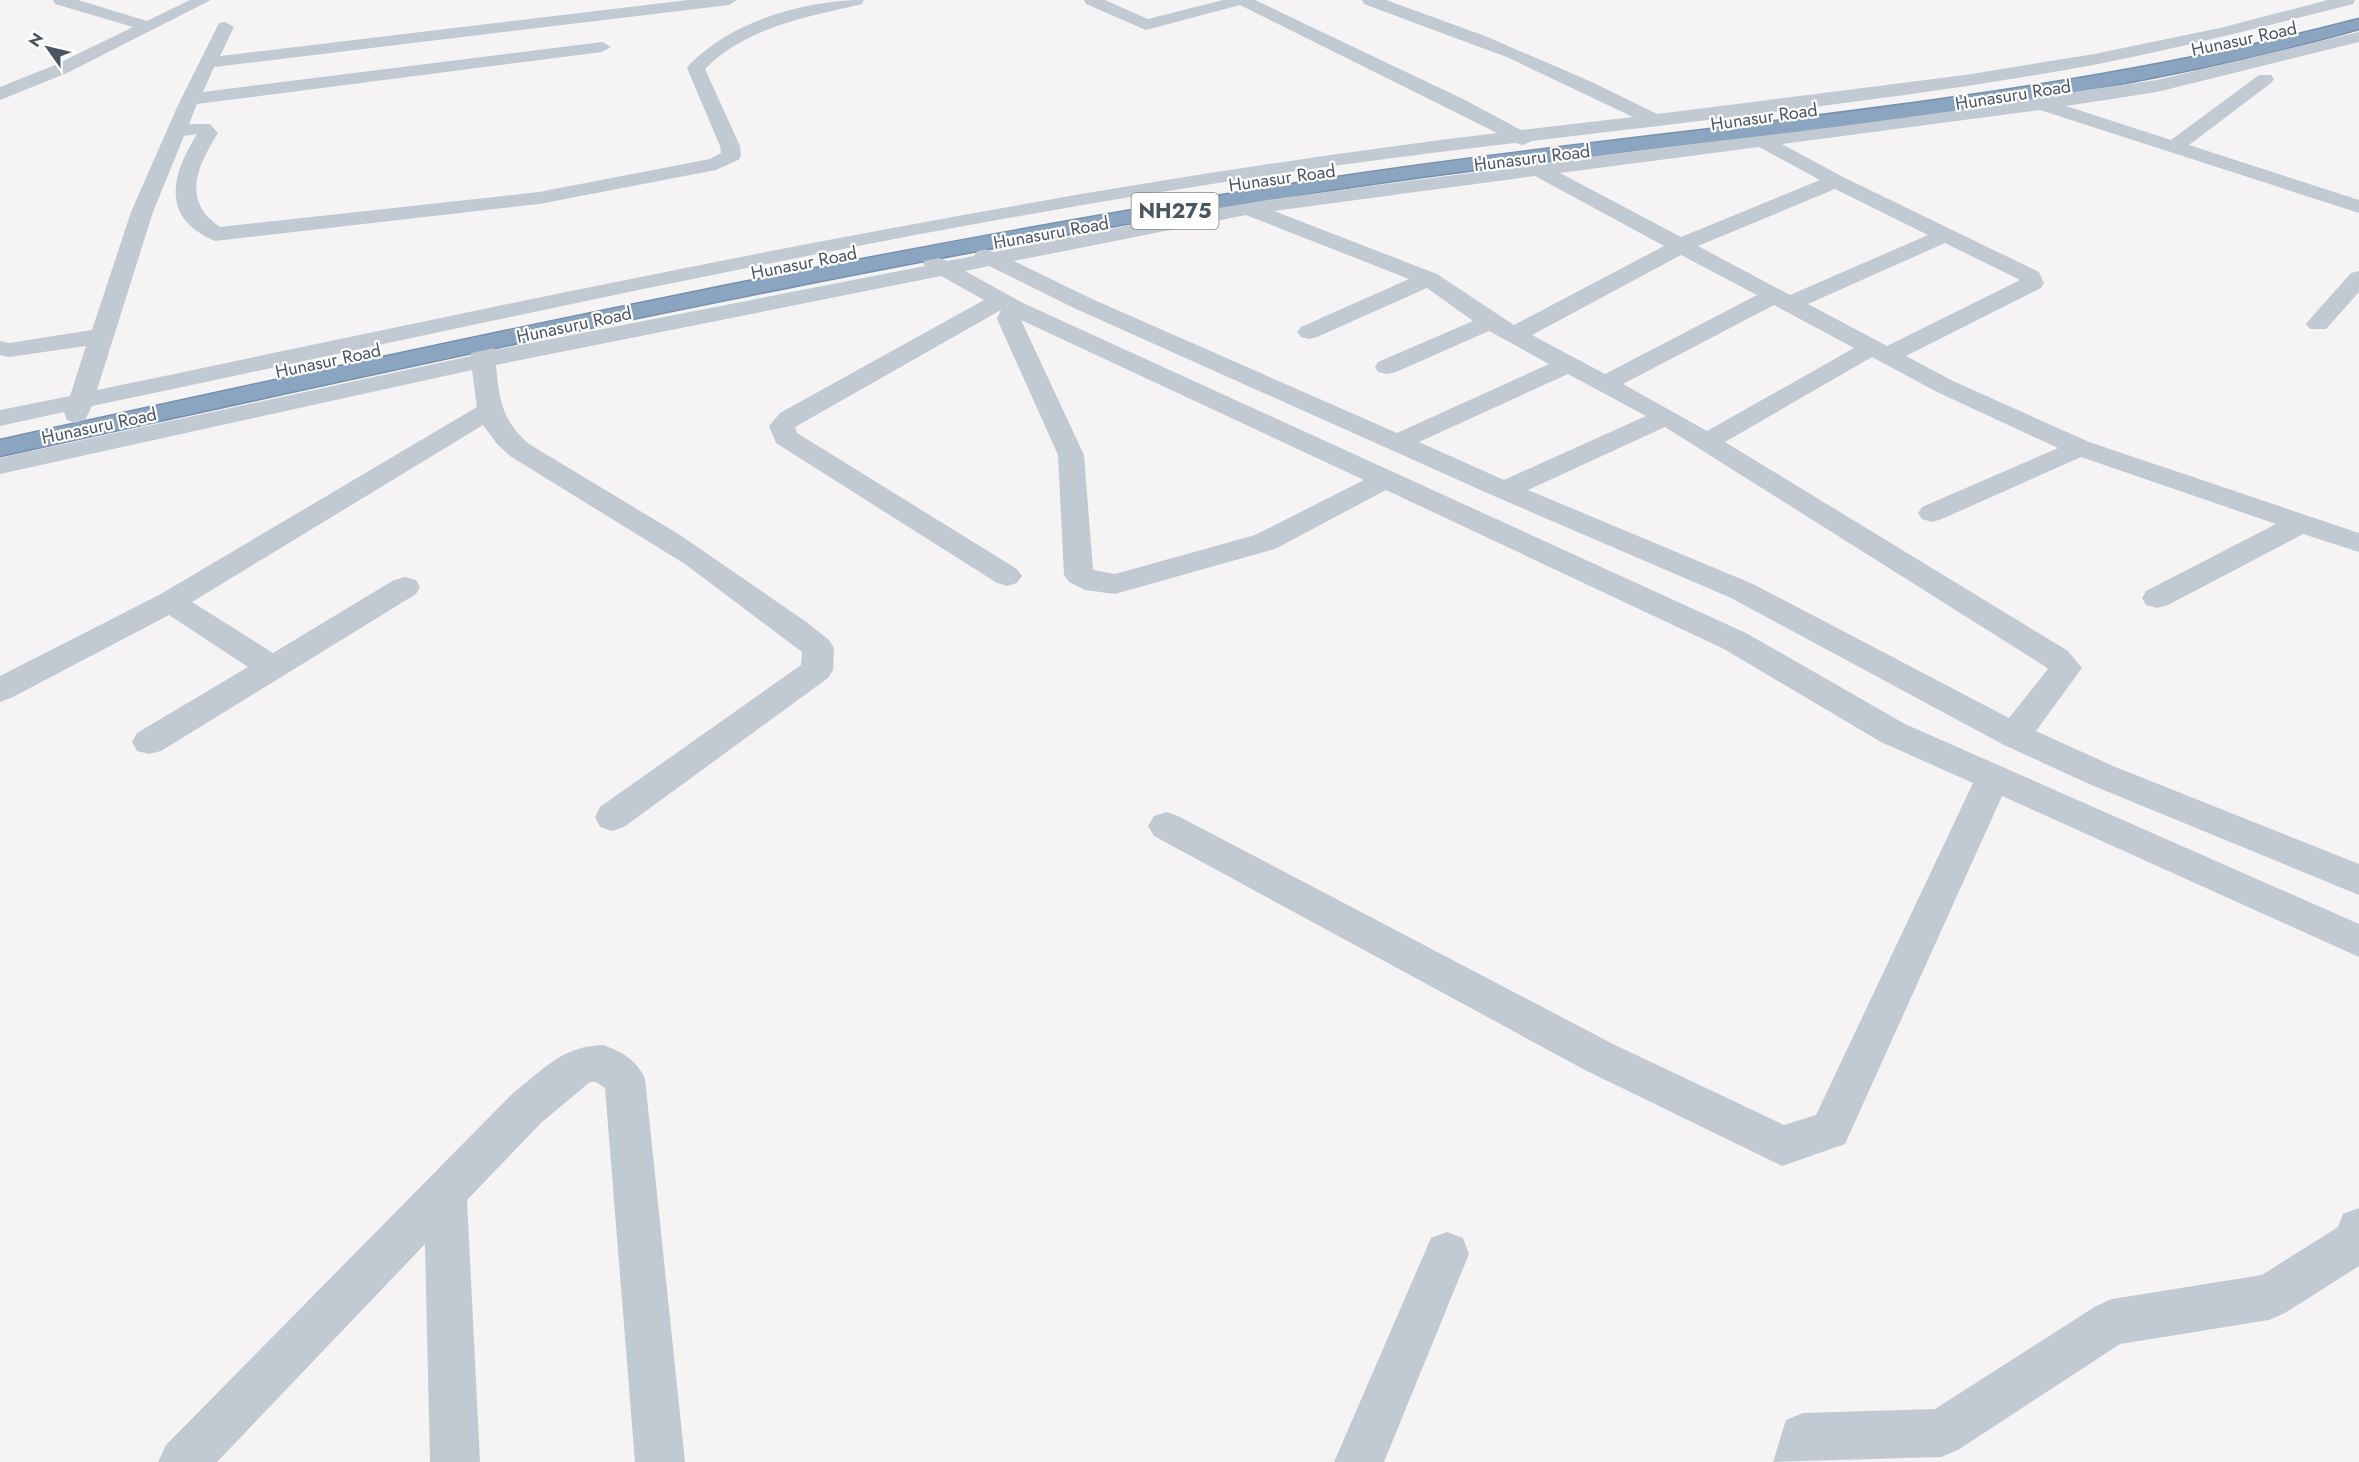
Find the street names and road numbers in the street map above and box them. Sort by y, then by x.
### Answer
street label: Hunasur Road [2189,15,2299,63]
street label: Hunasuru Road [1953,73,2073,117]
street label: Hunasur Road [1709,97,1819,137]
street label: Hunasuru Road [1472,138,1592,178]
street label: Hunasur Road [1227,158,1337,198]
road number: NH275 [1132,193,1218,229]
street label: Hunasuru Road [991,210,1111,256]
street label: Hunasur Road [749,240,859,286]
street label: Hunasuru Road [514,300,634,350]
street label: Hunasur Road [273,337,383,385]
street label: Hunasuru Road [39,401,159,451]

